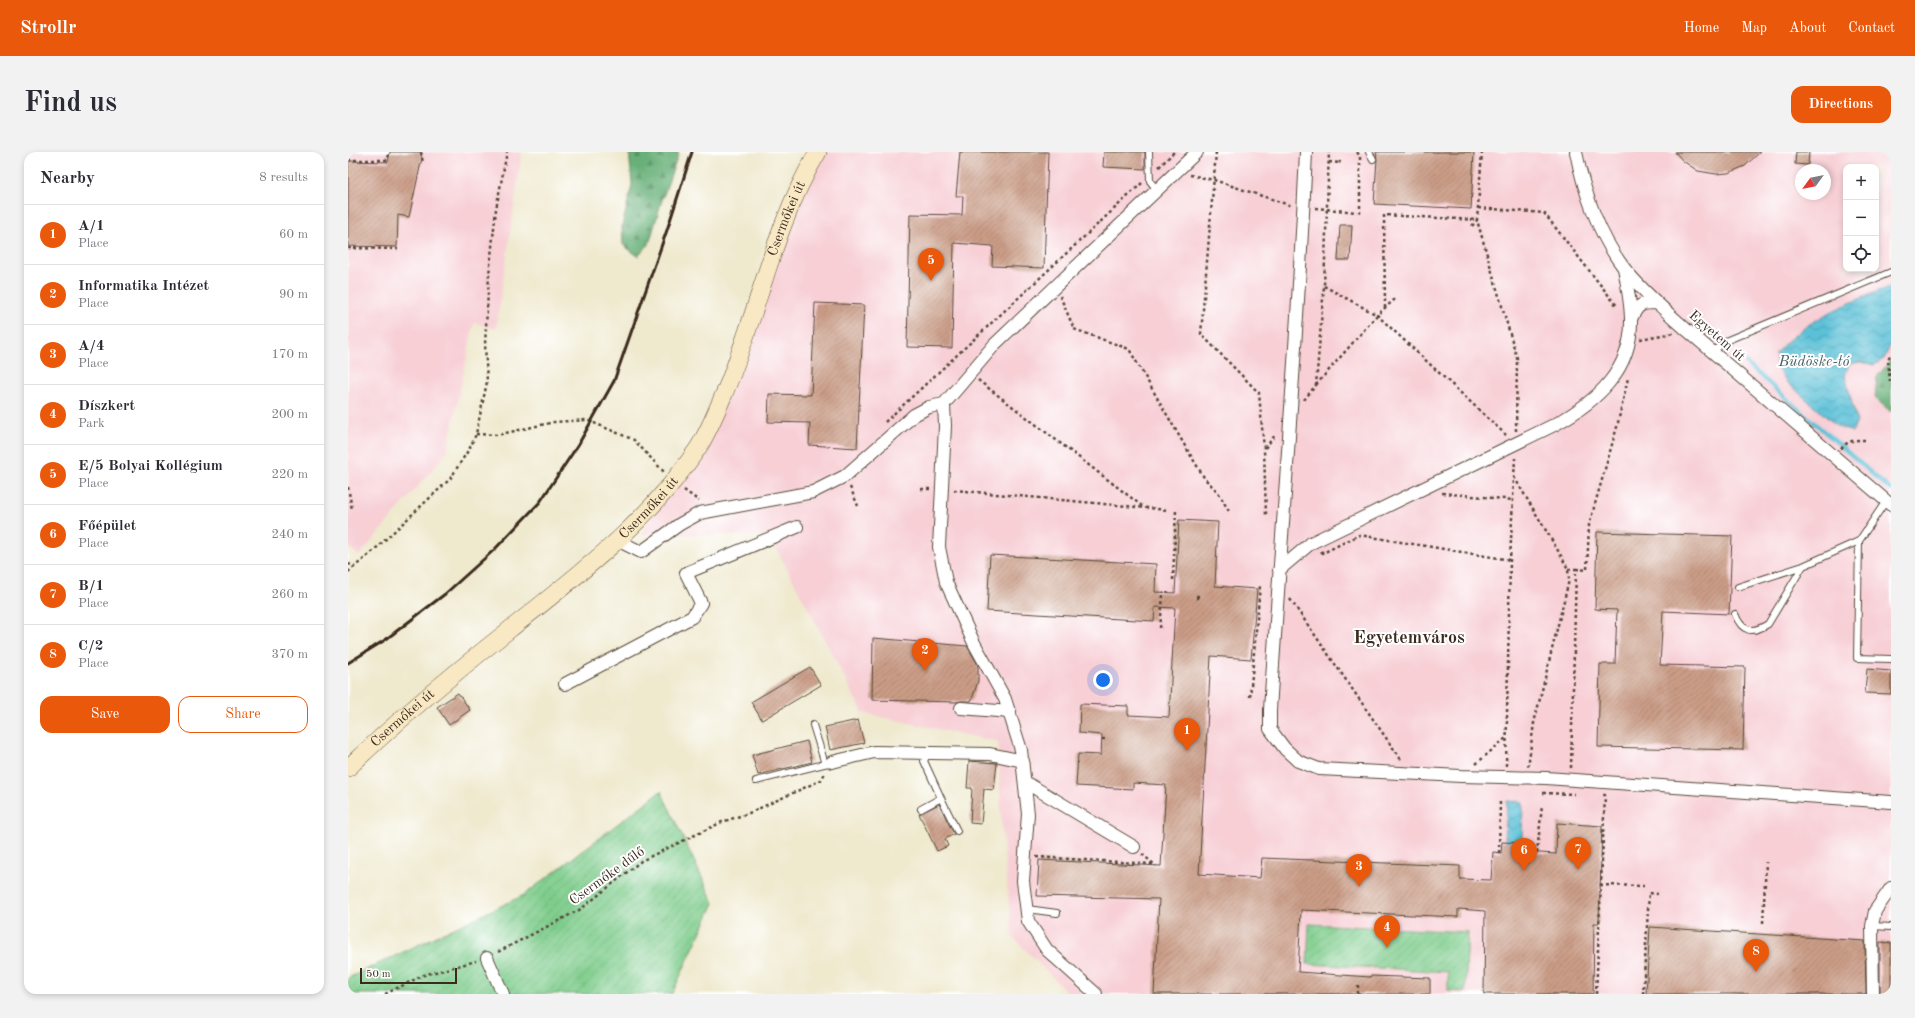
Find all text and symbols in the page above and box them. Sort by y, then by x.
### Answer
text: Strollr [20,19,76,38]
text: Home [1684,21,1719,35]
text: Map [1741,21,1767,35]
text: About [1789,21,1826,35]
text: Contact [1848,21,1895,35]
button: Directions [1791,86,1891,123]
text: Find us [24,90,117,118]
north arrow [1795,164,1831,200]
map controls [1843,164,1879,272]
button: + [1843,164,1879,200]
text: Nearby [40,170,95,187]
text: 8 results [259,171,308,184]
street label: Csermőkei út [765,179,808,258]
button: − [1843,200,1879,236]
text: A/1 [78,219,105,234]
text: 1 [49,228,57,241]
text: 60 m [279,228,308,241]
button: locate [1843,236,1879,272]
text: Place [78,237,108,250]
pin: 5 [918,248,944,281]
text: Informatika Intézet [78,279,209,294]
text: 2 [49,288,57,301]
text: 90 m [279,288,308,301]
text: Place [78,297,108,310]
street label: Egyetem út [1686,308,1748,364]
text: A/4 [78,339,105,354]
text: 3 [49,348,57,361]
text: 170 m [271,348,308,361]
water label: Büdöske-tó [1778,355,1851,370]
text: Place [78,357,108,370]
text: Díszkert [78,399,135,414]
text: 4 [49,408,57,421]
text: 200 m [271,408,308,421]
text: Park [78,417,105,430]
text: E/5 Bolyai Kollégium [78,459,223,474]
text: 5 [49,468,57,481]
text: 220 m [271,468,308,481]
street label: Csermőkei út [617,474,681,542]
text: Place [78,477,108,490]
text: Főépület [78,519,136,534]
text: 6 [49,528,57,541]
text: 240 m [271,528,308,541]
text: Place [78,537,108,550]
text: B/1 [78,579,104,594]
text: 7 [49,588,57,601]
text: 260 m [271,588,308,601]
text: Place [78,597,108,610]
district label: Egyetemváros [1353,629,1465,647]
pin: 2 [912,638,938,671]
text: C/2 [78,639,103,654]
text: 8 [49,648,57,661]
text: 370 m [271,648,308,661]
text: Place [78,657,108,670]
your location [1093,670,1113,690]
street label: Csermőkei út [368,687,437,750]
button: Save [40,696,170,733]
button: Share [178,696,308,733]
pin: 1 [1174,718,1200,751]
pin: 7 [1565,837,1591,870]
pin: 6 [1511,838,1537,871]
street label: Csermőke dűlő [567,844,647,908]
pin: 3 [1346,854,1372,887]
pin: 4 [1374,915,1400,948]
pin: 8 [1743,939,1769,972]
scale bar [360,966,457,985]
text: 50 m [366,969,391,980]

